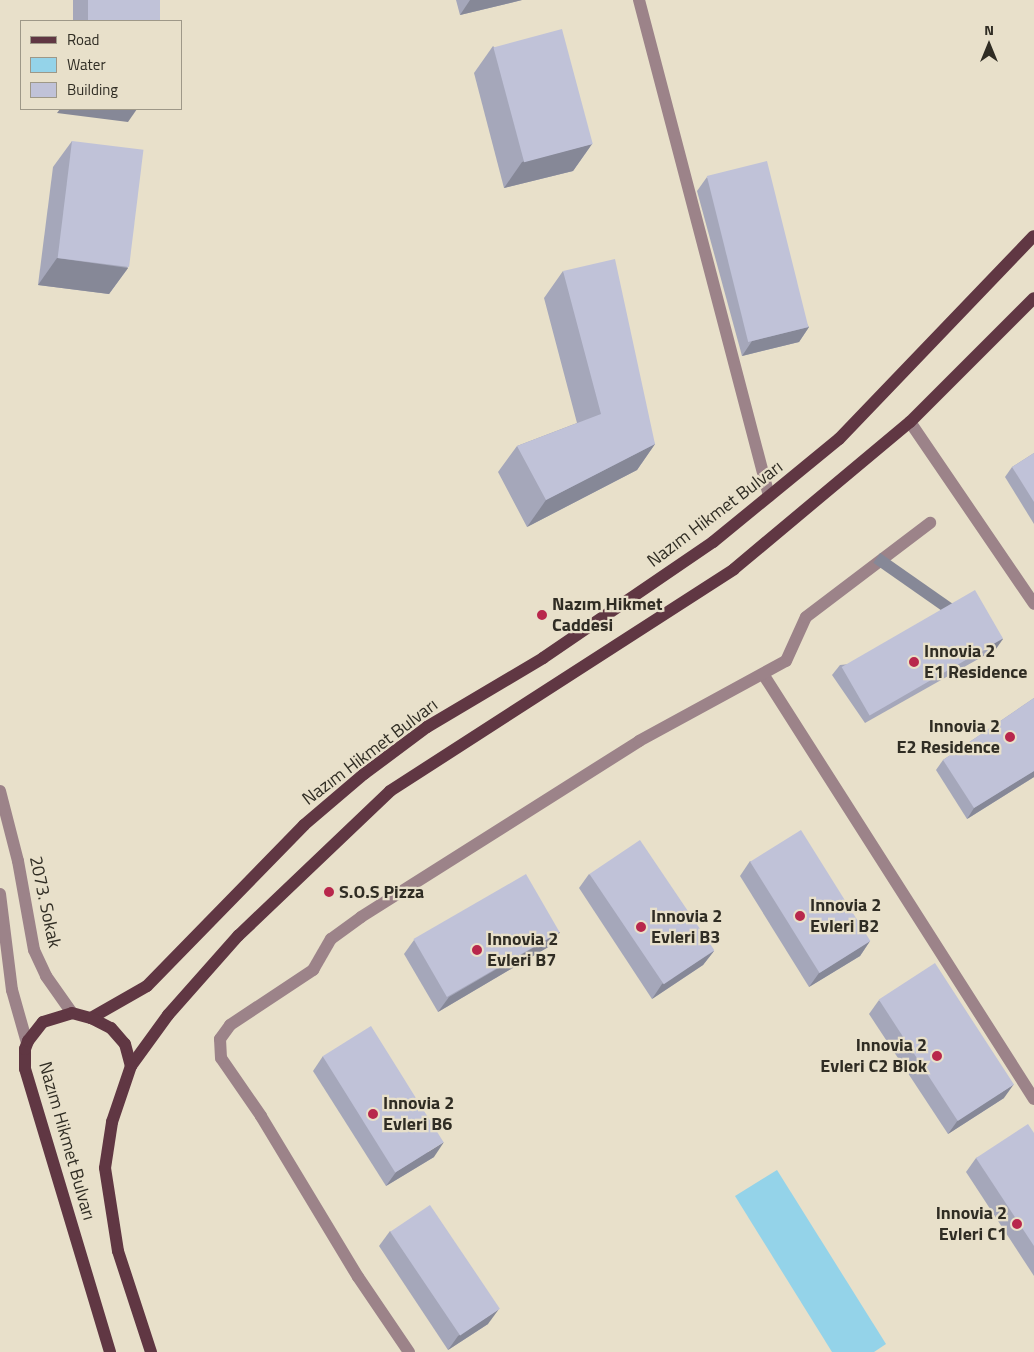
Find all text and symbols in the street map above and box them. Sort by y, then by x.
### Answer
text: N [984,19,994,40]
legend [20,20,182,110]
north arrow [964,20,1014,70]
text: Road [67,28,99,51]
text: Water [67,53,106,76]
text: Building [67,78,118,101]
street label: Nazım Hikmet Bulvarı [643,456,787,572]
place label: Nazım Hikmet Caddesi [552,594,662,636]
marker: Nazım Hikmet Caddesi [536,609,548,621]
place label: Innovia 2 E1 Residence [924,641,1027,684]
marker: Innovia 2 E1 Residence [908,656,920,668]
street label: Nazım Hikmet Bulvarı [298,694,442,810]
place label: Innovia 2 E2 Residence [897,716,1000,759]
marker: Innovia 2 E2 Residence [1004,731,1016,743]
street label: 2073. Sokak [25,854,65,950]
place label: S.O.S Pizza [339,881,424,903]
marker: S.O.S Pizza [323,886,335,898]
place label: Innovia 2 Evleri B2 [810,895,881,938]
place label: Innovia 2 Evleri B3 [651,906,722,949]
marker: Innovia 2 Evleri B2 [794,910,806,922]
marker: Innovia 2 Evleri B3 [635,921,647,933]
place label: Innovia 2 Evleri B7 [487,929,558,972]
marker: Innovia 2 Evleri B7 [471,944,483,956]
place label: Innovia 2 Evleri C2 Blok [820,1035,927,1078]
marker: Innovia 2 Evleri C2 Blok [931,1050,943,1062]
street label: Nazım Hikmet Bulvarı [34,1059,100,1223]
place label: Innovia 2 Evleri B6 [383,1093,454,1136]
marker: Innovia 2 Evleri B6 [367,1108,379,1120]
place label: Innovia 2 Evleri C1 [936,1203,1007,1246]
marker: Innovia 2 Evleri C1 [1011,1218,1023,1230]

